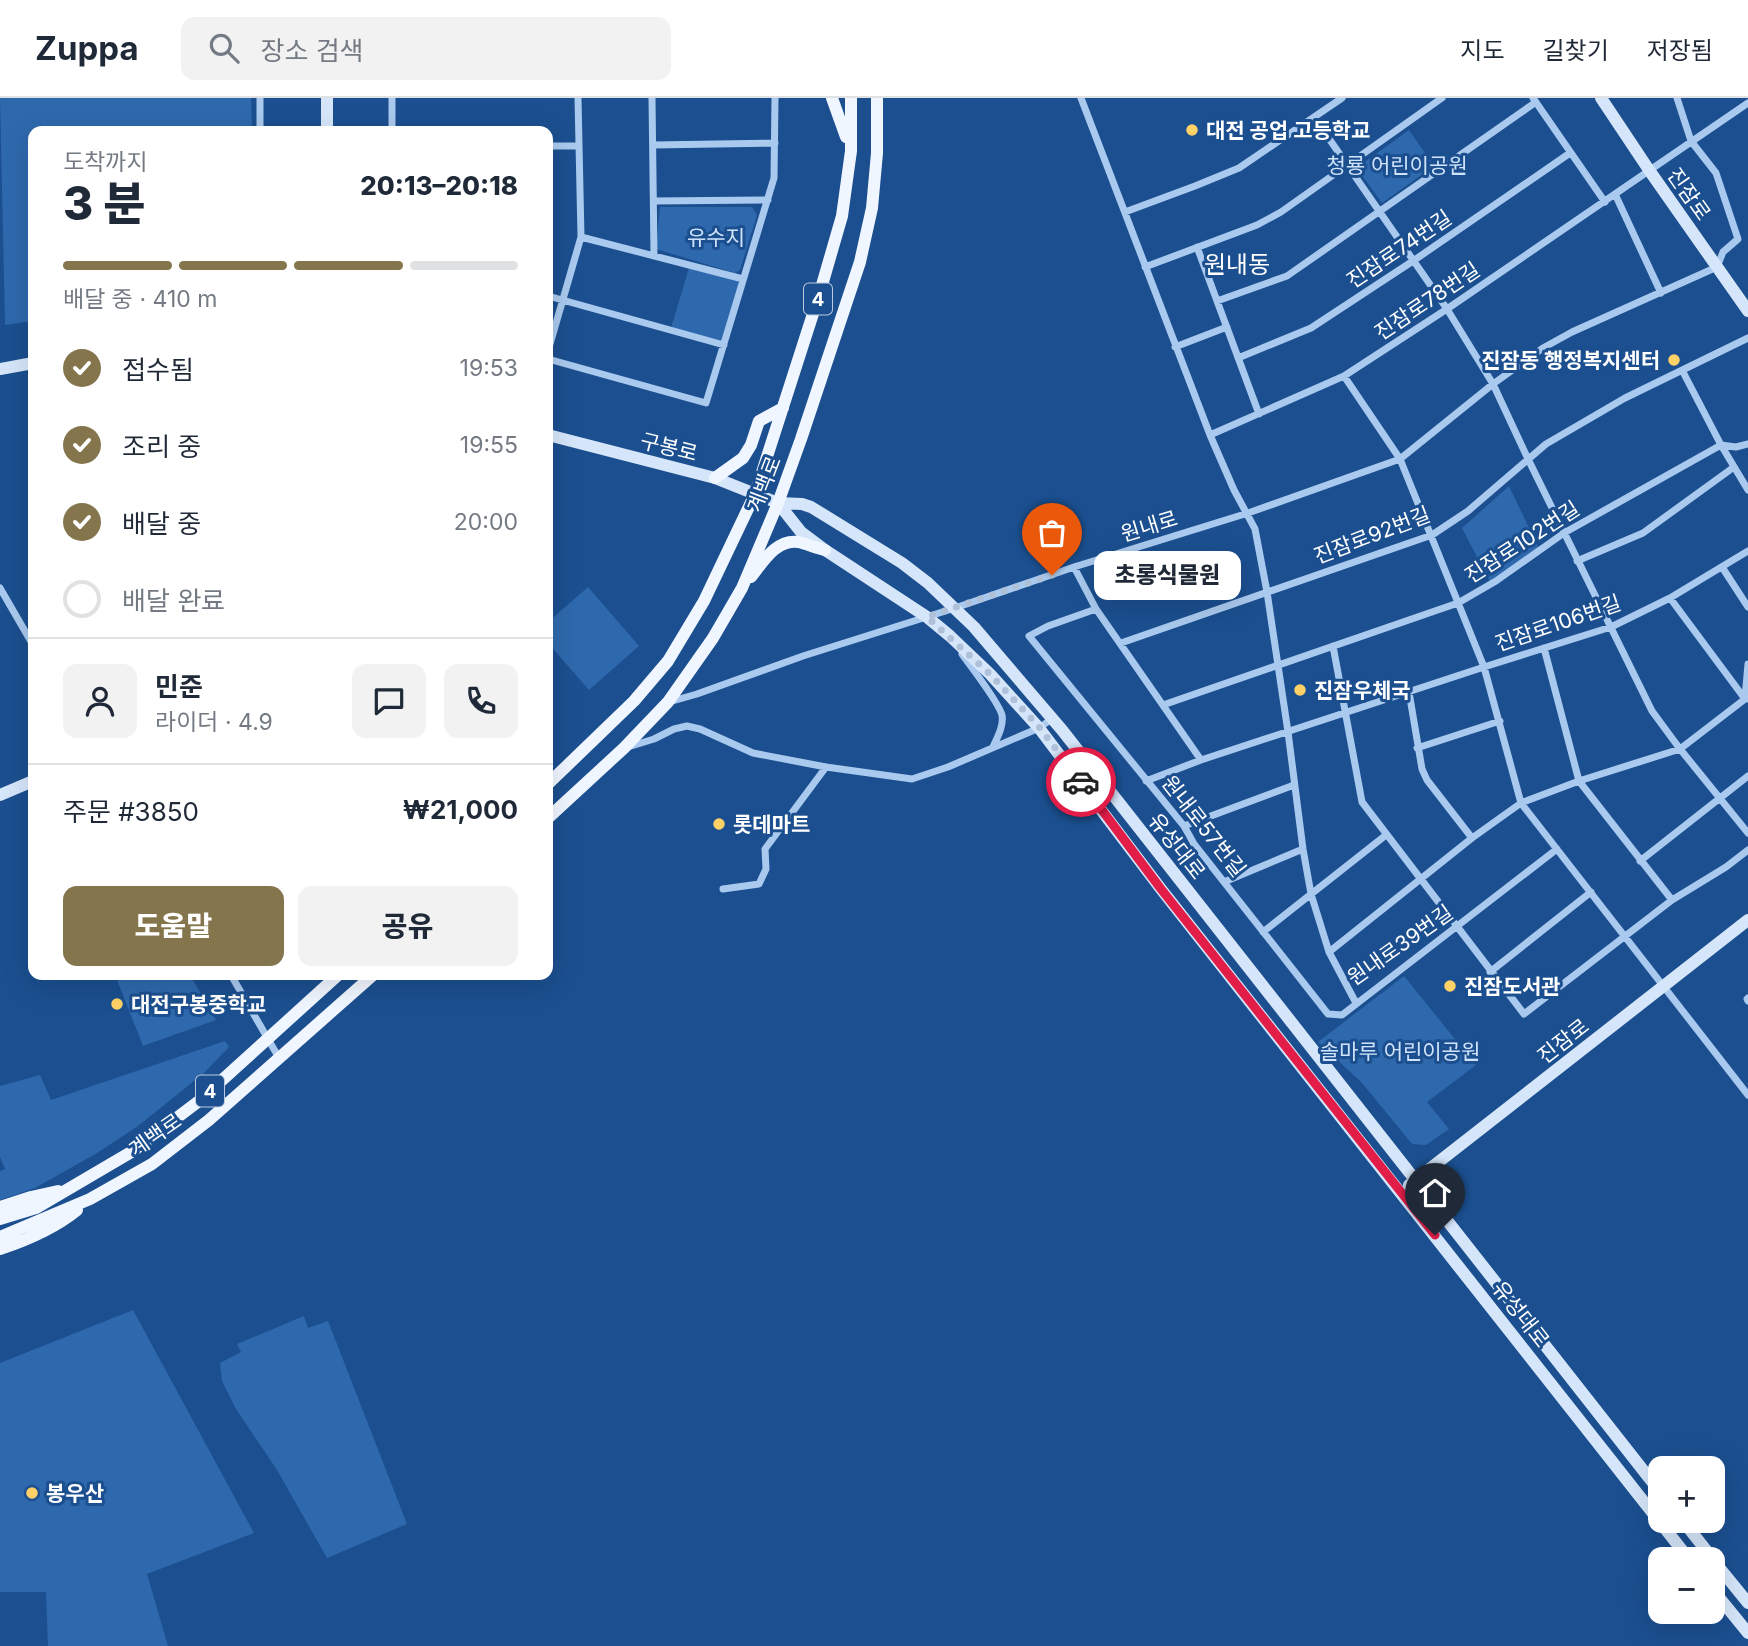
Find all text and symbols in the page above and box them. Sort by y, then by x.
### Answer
search box [181,17,671,80]
text: Zuppa [35,28,139,68]
icon: search [205,29,243,67]
text: 장소 검색 [261,35,364,66]
text: 지도 [1460,36,1505,65]
text: 길찾기 [1543,36,1609,65]
text: 저장됨 [1647,36,1713,65]
place label: 대전 공업 고등학교 [1206,118,1371,143]
marker: 대전 공업 고등학교 [1184,122,1200,138]
text: 도착까지 [63,148,148,176]
park label: 청룡 어린이공원 [1326,153,1468,178]
street label: 진잠로 [1662,163,1716,225]
text: 20:13–20:18 [360,170,518,201]
text: 3 분 [63,175,146,231]
street label: 진잠로74번길 [1342,205,1456,293]
park label: 유수지 [687,225,745,250]
district label: 원내동 [1204,250,1270,279]
street label: 진잠로78번길 [1370,257,1484,345]
road number: 4 [804,284,832,314]
text: 배달 중 · 410 m [63,285,217,313]
place label: 진잠동 행정복지센터 [1481,348,1660,373]
icon: check [63,349,101,387]
marker: 진잠동 행정복지센터 [1666,352,1682,368]
text: 접수됨 [122,354,194,385]
text: 19:53 [460,354,518,382]
icon: check [63,426,101,464]
street label: 구봉로 [638,428,700,466]
text: 조리 중 [122,431,201,462]
text: 19:55 [460,431,518,459]
street label: 계백로 [742,452,786,516]
street label: 진잠로102번길 [1460,496,1584,588]
street label: 진잠로92번길 [1310,501,1434,569]
icon: check [63,503,101,541]
pin [1022,503,1082,575]
street label: 원내로 [1118,506,1180,546]
text: 배달 중 [122,508,201,539]
text: 20:00 [454,508,518,536]
icon: bag [1033,514,1071,552]
callout: 초롱식물원 [1094,550,1241,600]
text: 초롱식물원 [1115,561,1220,589]
text: 배달 완료 [122,585,225,616]
street label: 진잠로106번길 [1492,590,1624,656]
button: person [63,664,137,738]
button: chat [352,664,426,738]
button: phone [444,664,518,738]
text: 민준 [155,671,203,702]
place label: 진잠우체국 [1314,678,1411,703]
marker: 진잠우체국 [1292,682,1308,698]
text: 라이더 · 4.9 [155,708,273,736]
courier [1046,747,1116,817]
icon: car [1062,763,1100,801]
street label: 원내로57번길 [1157,771,1251,881]
text: ₩21,000 [403,794,518,825]
text: 주문 #3850 [63,796,199,827]
street label: 유성대로 [1143,808,1211,884]
place label: 롯데마트 [733,812,810,837]
marker: 롯데마트 [711,816,727,832]
button: 도움말 [63,886,284,966]
button: 공유 [298,886,518,966]
street label: 원내로39번길 [1343,900,1457,990]
place label: 진잠도서관 [1464,974,1561,999]
marker: 진잠도서관 [1442,978,1458,994]
place label: 대전구봉중학교 [131,992,266,1017]
marker: 대전구봉중학교 [109,996,125,1012]
street label: 진잠로 [1532,1013,1594,1069]
park label: 솔마루 어린이공원 [1320,1039,1480,1064]
road number: 4 [196,1076,224,1107]
street label: 계백로 [124,1108,186,1162]
pin [1405,1163,1465,1235]
icon: home [1416,1174,1454,1212]
street label: 유성대로 [1487,1276,1555,1352]
map controls [1648,1456,1725,1624]
button: + [1648,1456,1725,1533]
place label: 봉우산 [46,1481,104,1506]
marker: 봉우산 [24,1485,40,1501]
button: − [1648,1547,1725,1624]

